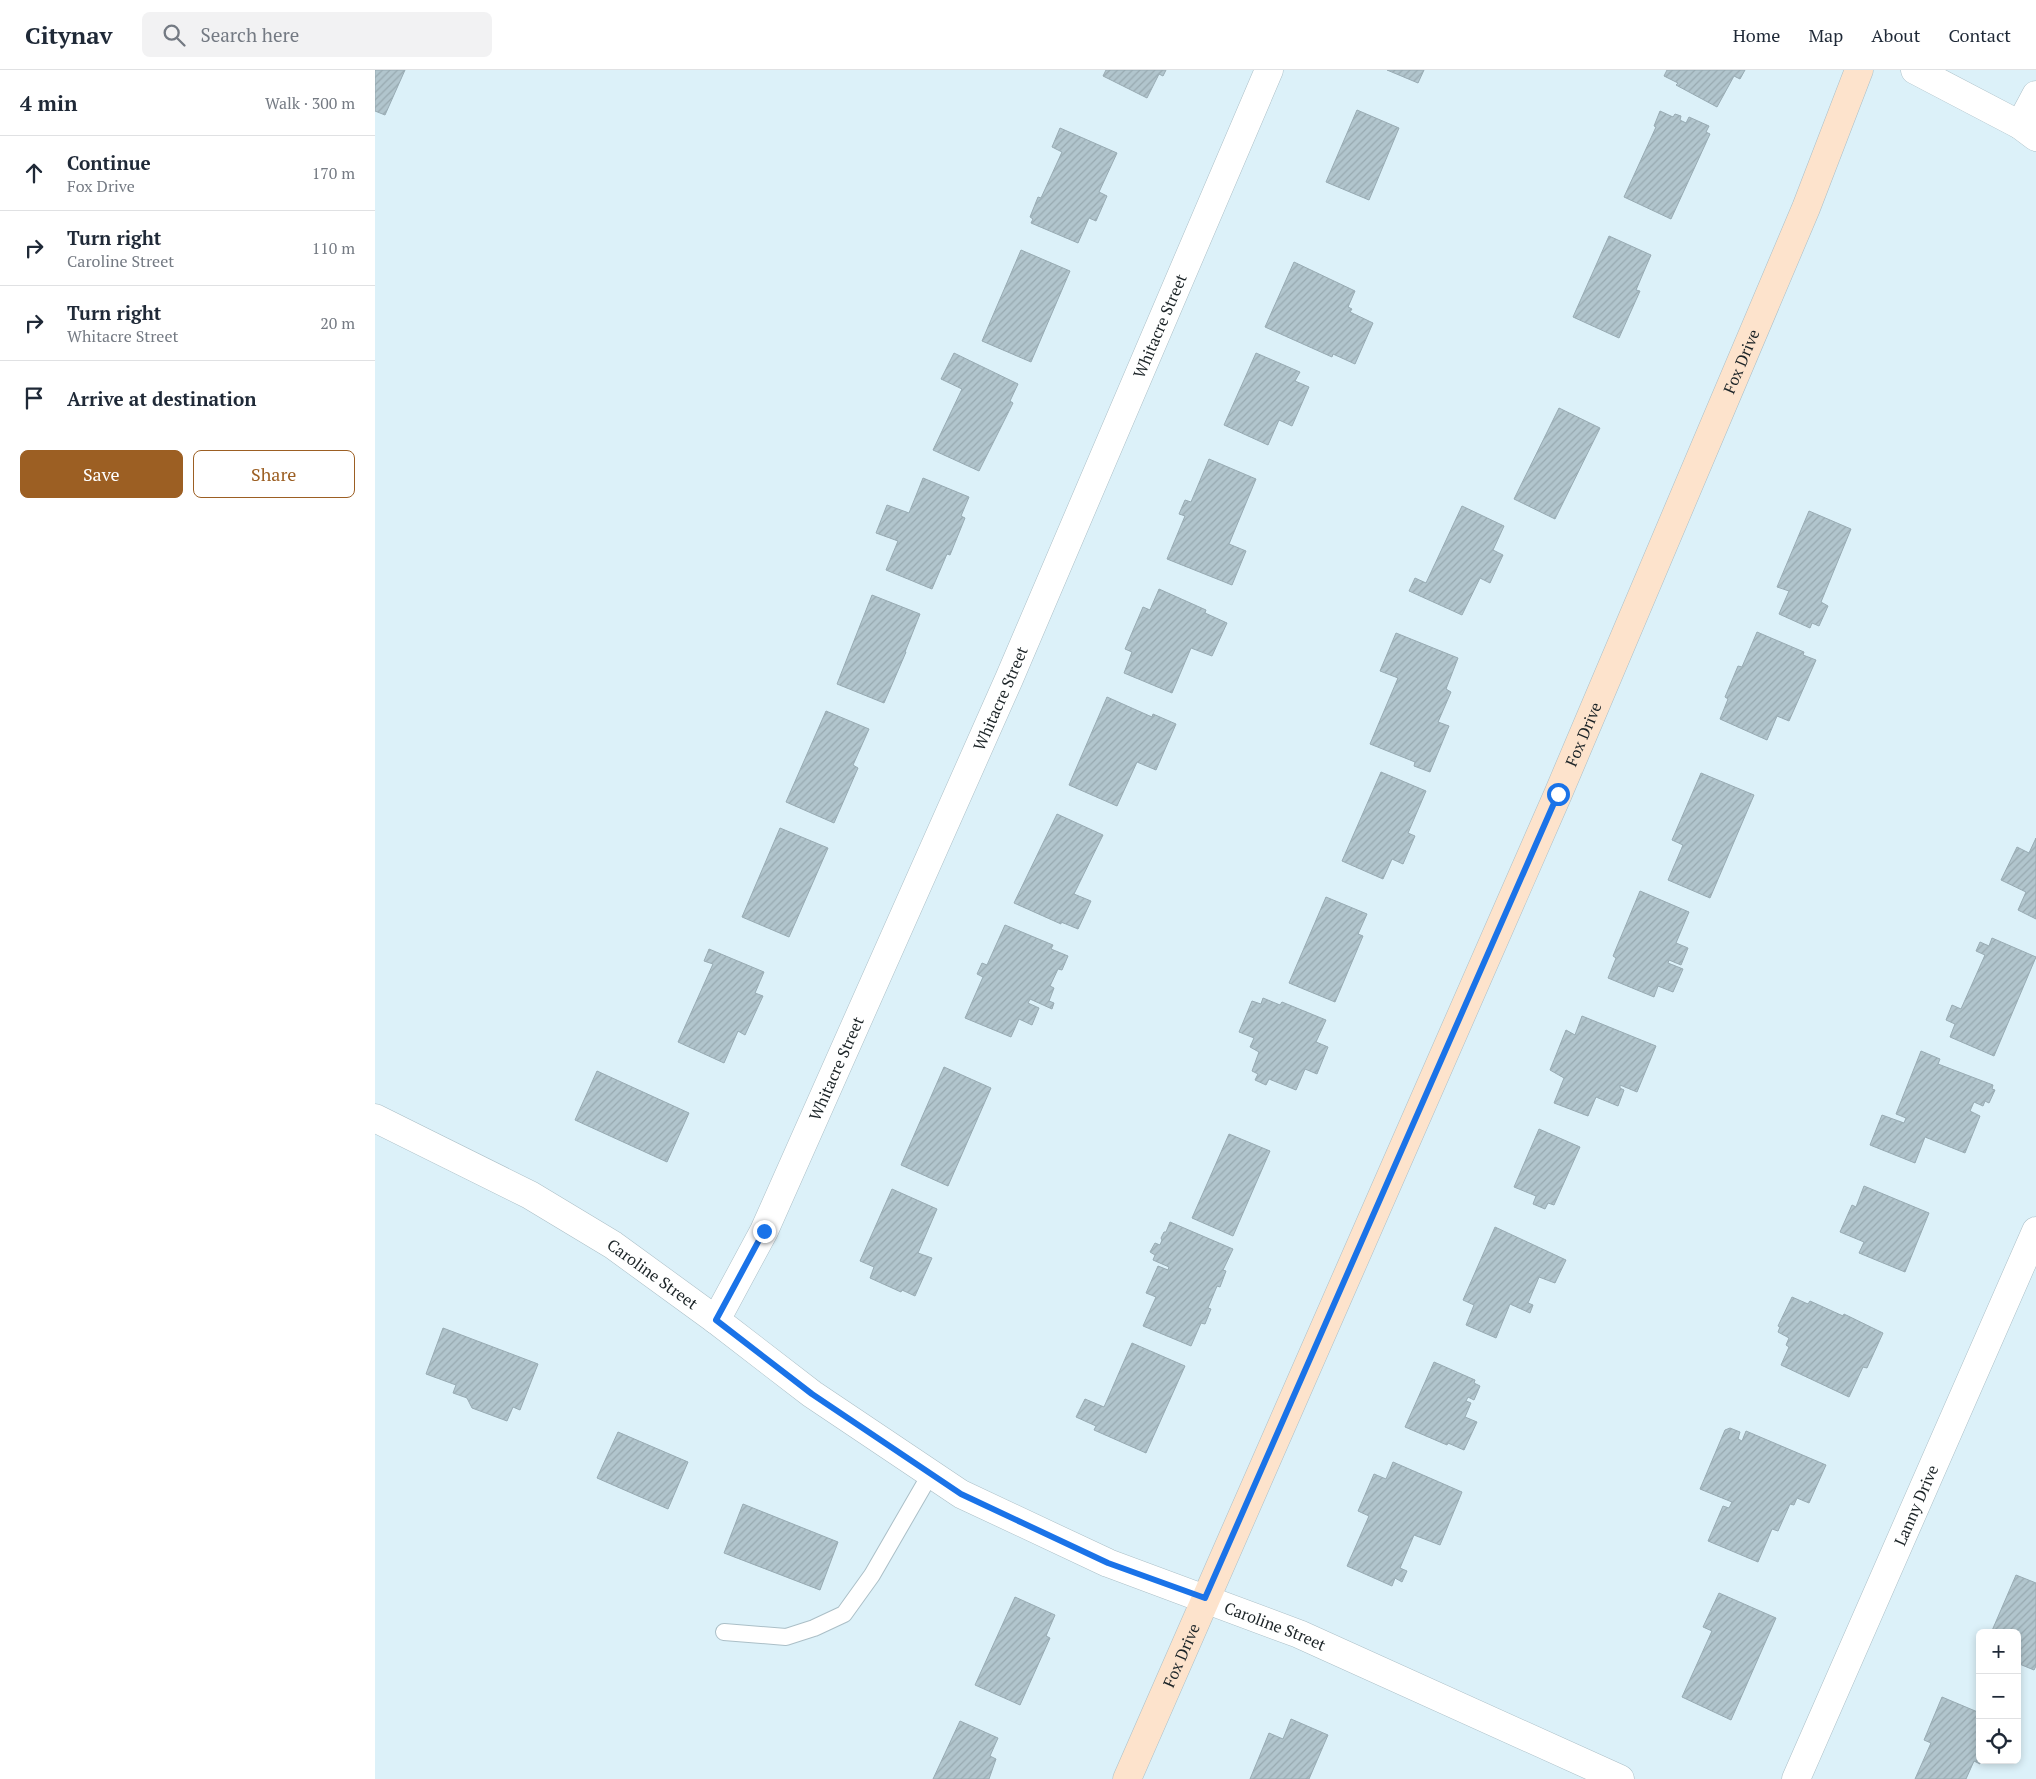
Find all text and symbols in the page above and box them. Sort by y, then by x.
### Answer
search box [142,12,492,57]
text: Citynav [25,19,112,51]
icon: search [160,21,188,49]
text: Search here [200,22,299,47]
text: Home [1733,23,1780,47]
text: Map [1808,23,1843,47]
text: About [1871,23,1920,47]
text: Contact [1948,23,2011,47]
text: 4 min [20,89,77,117]
text: Walk · 300 m [265,92,355,114]
text: Continue [67,150,151,175]
icon: ahead [20,159,48,187]
text: 170 m [312,162,355,184]
text: Fox Drive [67,175,135,197]
text: Turn right [67,225,161,250]
icon: right [20,234,48,262]
text: 110 m [312,237,355,259]
text: Caroline Street [67,250,174,272]
street label: Whitacre Street [1128,270,1192,381]
text: Turn right [67,300,161,325]
icon: right [20,309,48,337]
text: 20 m [320,312,355,334]
text: Whitacre Street [67,325,178,347]
street label: Fox Drive [1718,326,1764,397]
icon: arrive [20,384,48,412]
text: Arrive at destination [67,386,256,411]
button: Save [20,450,183,498]
button: Share [193,450,355,498]
street label: Whitacre Street [968,643,1033,754]
street label: Fox Drive [1560,699,1607,770]
route start [1547,783,1570,806]
street label: Whitacre Street [803,1013,869,1124]
route end [753,1220,776,1243]
street label: Caroline Street [603,1233,703,1314]
street label: Lanny Drive [1889,1461,1943,1549]
street label: Caroline Street [1221,1596,1330,1656]
street label: Fox Drive [1157,1620,1205,1691]
map controls [1976,1629,2021,1764]
button: + [1976,1629,2021,1674]
button: − [1976,1674,2021,1719]
button: locate [1976,1719,2021,1764]

